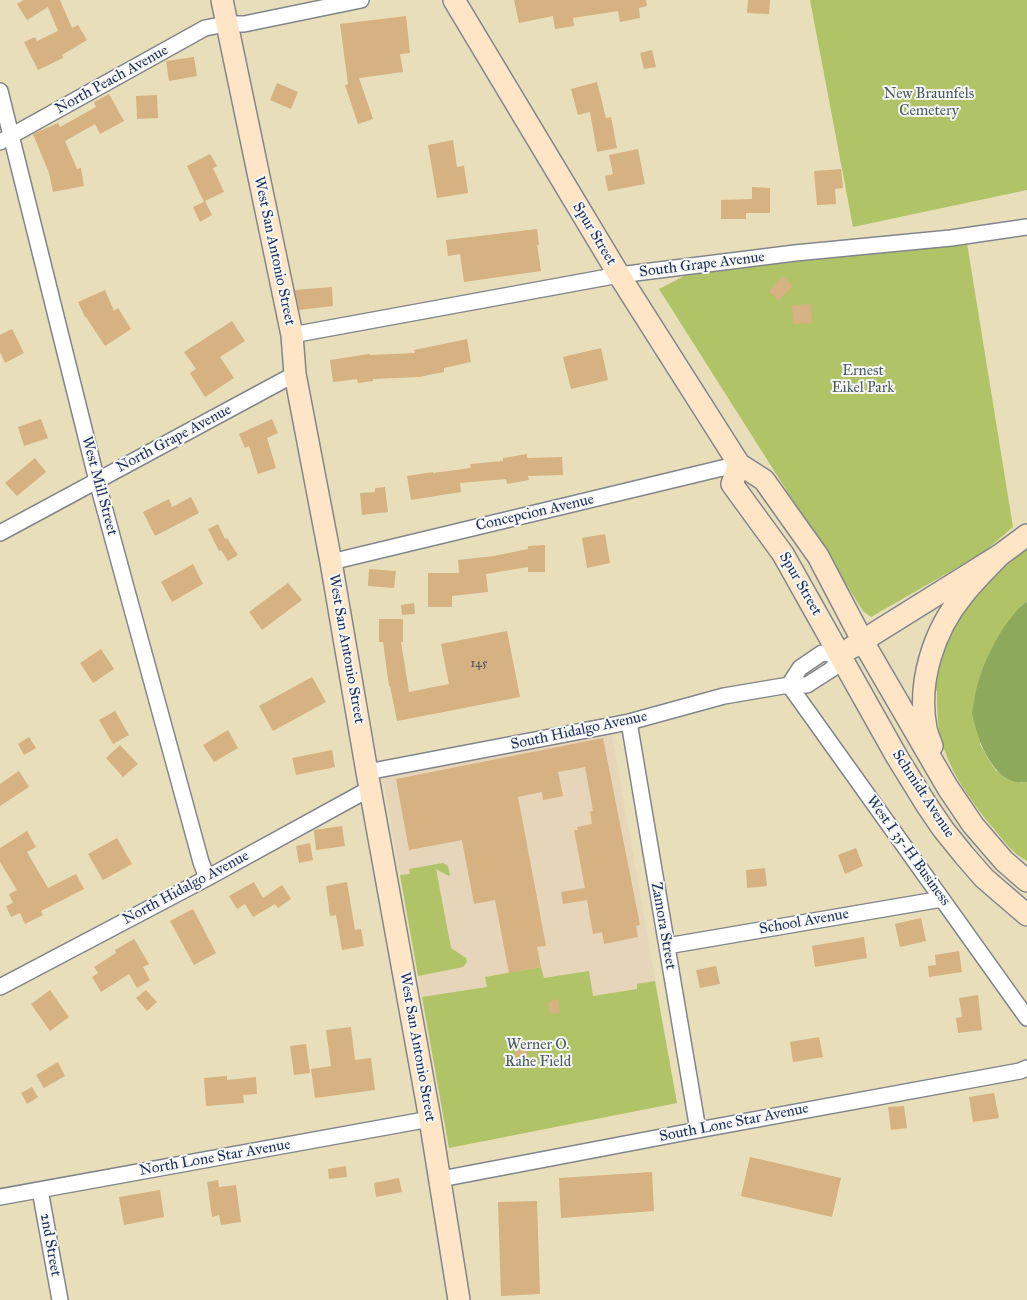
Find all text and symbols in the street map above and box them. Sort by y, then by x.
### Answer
street label: North Peach Avenue [52,42,172,118]
park label: New Braunfels Cemetery [884,85,974,120]
street label: West San Antonio Street [249,175,299,327]
street label: Spur Street [568,199,620,269]
street label: South Grape Avenue [638,248,766,282]
park label: Ernest Eikel Park [832,362,894,397]
street label: North Grape Avenue [113,401,235,477]
street label: West Mill Street [77,434,121,538]
street label: Concepcion Avenue [474,491,596,535]
street label: Spur Street [775,549,825,619]
street label: West San Antonio Street [324,573,368,725]
house number: 145 [470,657,488,671]
street label: South Hidalgo Avenue [509,708,649,754]
street label: Schmidt Avenue [888,747,958,841]
street label: West I 35-H Business [862,792,954,910]
street label: North Hidalgo Avenue [120,847,252,929]
street label: Zamora Street [646,881,680,971]
street label: School Avenue [758,905,850,939]
street label: West San Antonio Street [395,971,439,1123]
park label: Werner O. Rahe Field [505,1036,571,1071]
street label: South Lone Star Avenue [658,1100,810,1146]
street label: North Lone Star Avenue [138,1136,292,1180]
street label: 2nd Street [36,1212,64,1278]

